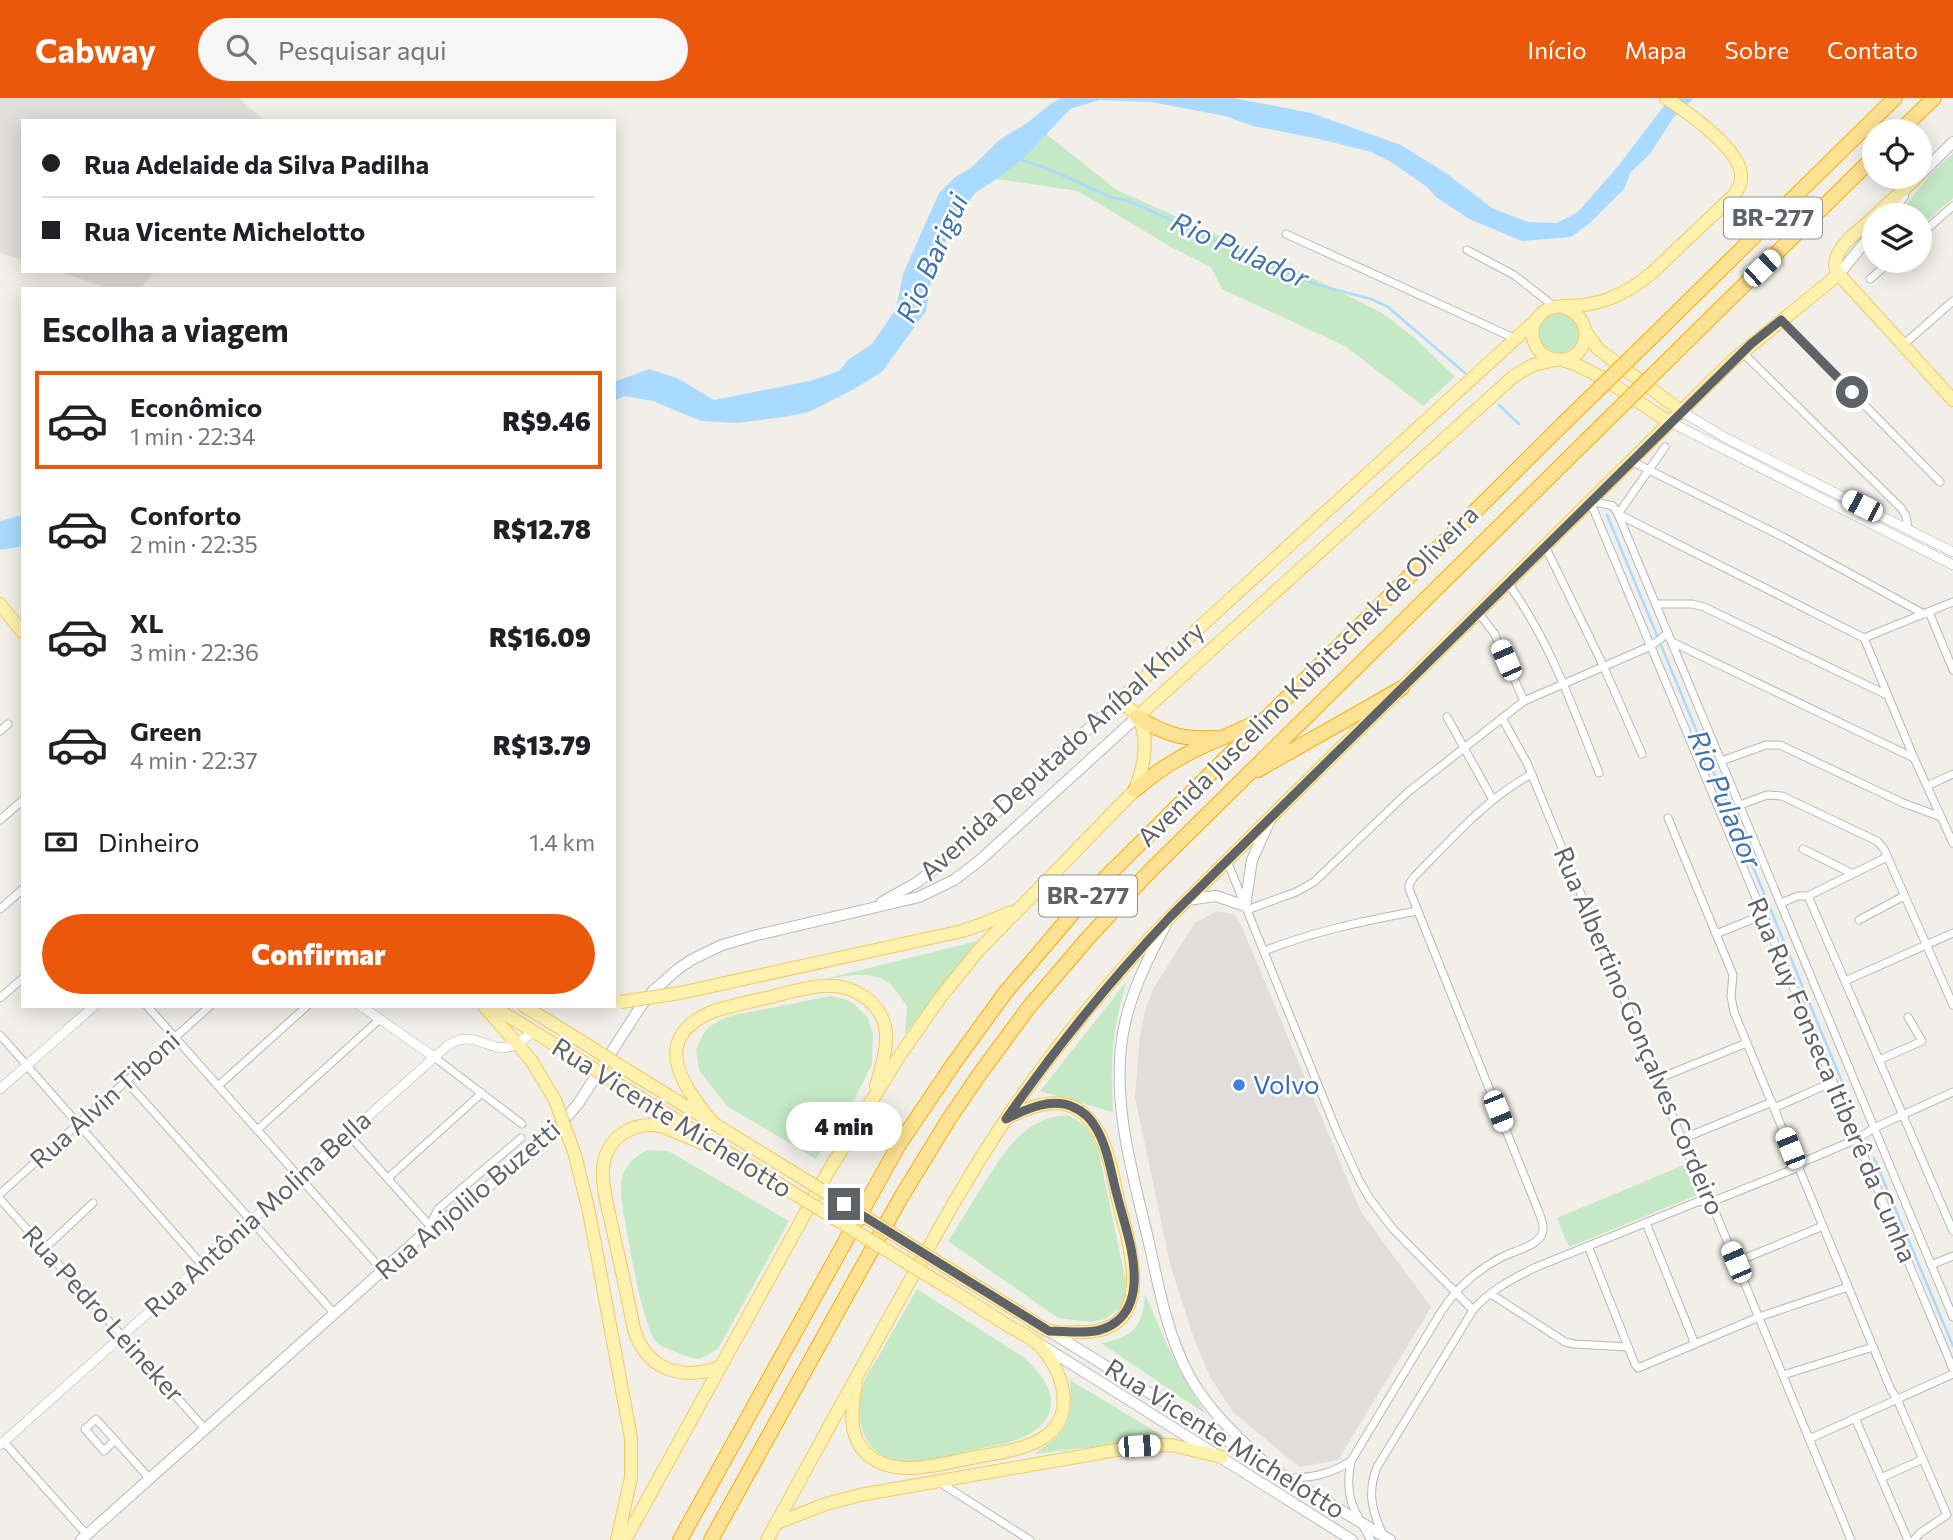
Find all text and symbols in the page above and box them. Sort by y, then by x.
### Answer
search box [198,18,688,81]
text: Cabway [35,29,156,70]
icon: search [222,30,260,68]
text: Pesquisar aqui [278,34,447,65]
text: Início [1528,35,1587,64]
text: Mapa [1625,35,1687,64]
text: Sobre [1725,35,1789,64]
text: Contato [1827,35,1918,64]
map controls [1862,119,1932,273]
button: locate [1862,119,1932,189]
text: Rua Adelaide da Silva Padilha [84,148,429,179]
water label: Rio Barigui [888,187,975,327]
road number: BR-277 [1724,198,1822,238]
button: layers [1862,203,1932,273]
water label: Rio Pulador [1166,204,1315,295]
text: Rua Vicente Michelotto [84,215,365,246]
car [1740,246,1785,290]
text: Escolha a viagem [42,309,289,349]
route start [1836,376,1868,408]
icon: car [46,389,109,452]
text: Econômico [130,391,262,422]
text: R$9.46 [502,405,591,436]
text: 1 min · 22:34 [130,422,256,450]
car [1839,487,1886,525]
icon: car [46,497,109,560]
street label: Avenida Juscelino Kubitschek de Oliveira [1130,498,1484,852]
text: Conforto [130,499,241,530]
text: R$12.78 [493,513,591,544]
text: 2 min · 22:35 [130,530,258,558]
icon: car [46,605,109,668]
text: XL [130,607,164,638]
street label: Avenida Deputado Aníbal Khury [912,614,1210,886]
text: R$16.09 [489,621,591,652]
car [1488,637,1525,683]
text: 3 min · 22:36 [130,638,259,666]
icon: car [46,713,109,776]
text: Green [130,715,202,746]
water label: Rio Pulador [1682,724,1771,874]
text: R$13.79 [493,729,591,760]
text: 4 min · 22:37 [130,746,258,774]
icon: cash [42,823,80,861]
text: Dinheiro [98,826,200,857]
text: 1.4 km [529,828,595,856]
street label: Rua Albertino Gonçalves Cordeiro [1548,842,1732,1219]
road number: BR-277 [1039,876,1137,916]
street label: Rua Ruy Fonseca Itiberê da Cunha [1742,892,1925,1267]
button: Confirmar [42,914,595,994]
street label: Rua Alvin Tiboni [23,1024,185,1174]
street label: Rua Vicente Michelotto [547,1030,799,1203]
place label: Volvo [1253,1068,1320,1099]
marker: Volvo [1231,1077,1247,1093]
car [1481,1088,1516,1134]
callout: 4 min [786,1102,902,1152]
street label: Rua Antônia Molina Bella [137,1103,377,1323]
text: 4 min [815,1112,873,1140]
street label: Rua Anjolilo Buzetti [368,1113,566,1285]
car [1773,1125,1808,1171]
route end [828,1188,860,1220]
street label: Rua Pedro Leineker [17,1218,192,1408]
car [1719,1239,1754,1285]
street label: Rua Vicente Michelotto [1100,1351,1352,1524]
car [1118,1434,1161,1458]

